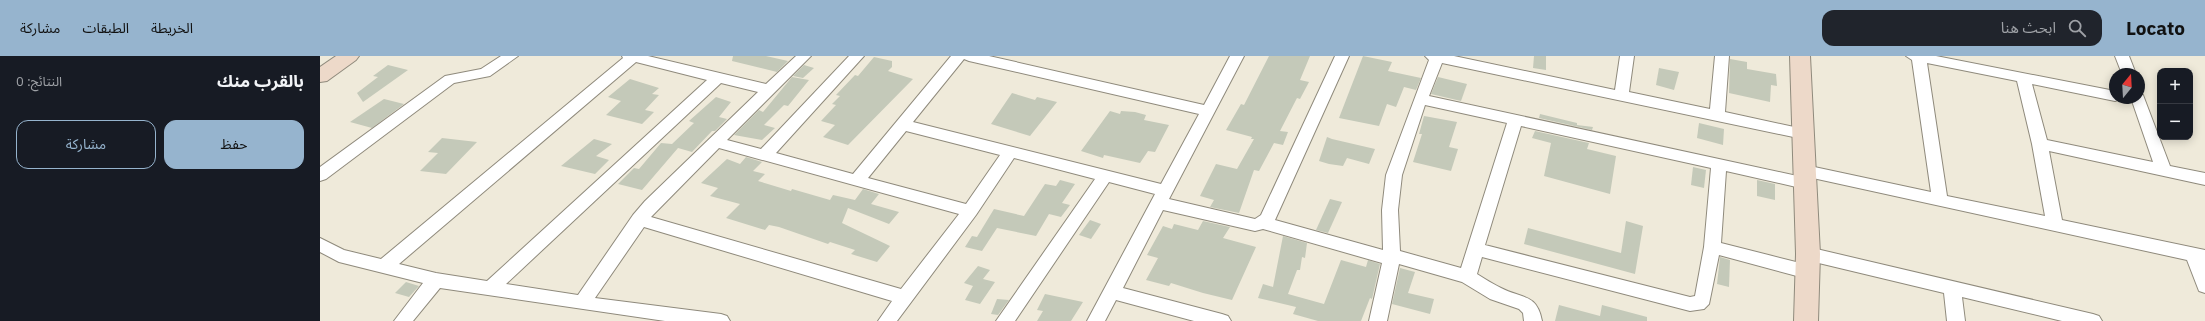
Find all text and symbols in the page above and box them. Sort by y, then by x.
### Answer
search box [1822,10,2102,46]
text: Locato [2126,16,2185,40]
icon: search [2066,17,2088,39]
text: ابحث هنا [2001,18,2056,37]
text: مشاركة [20,19,60,37]
text: الطبقات [82,19,129,37]
text: الخريطة [151,19,193,37]
north arrow [2109,68,2145,104]
map controls [2157,68,2193,140]
button: + [2157,68,2193,104]
text: بالقرب منك [217,70,304,92]
text: النتائج: 0 [16,73,62,90]
button: − [2157,104,2193,140]
button: مشاركة [16,120,156,169]
button: حفظ [164,120,304,169]

